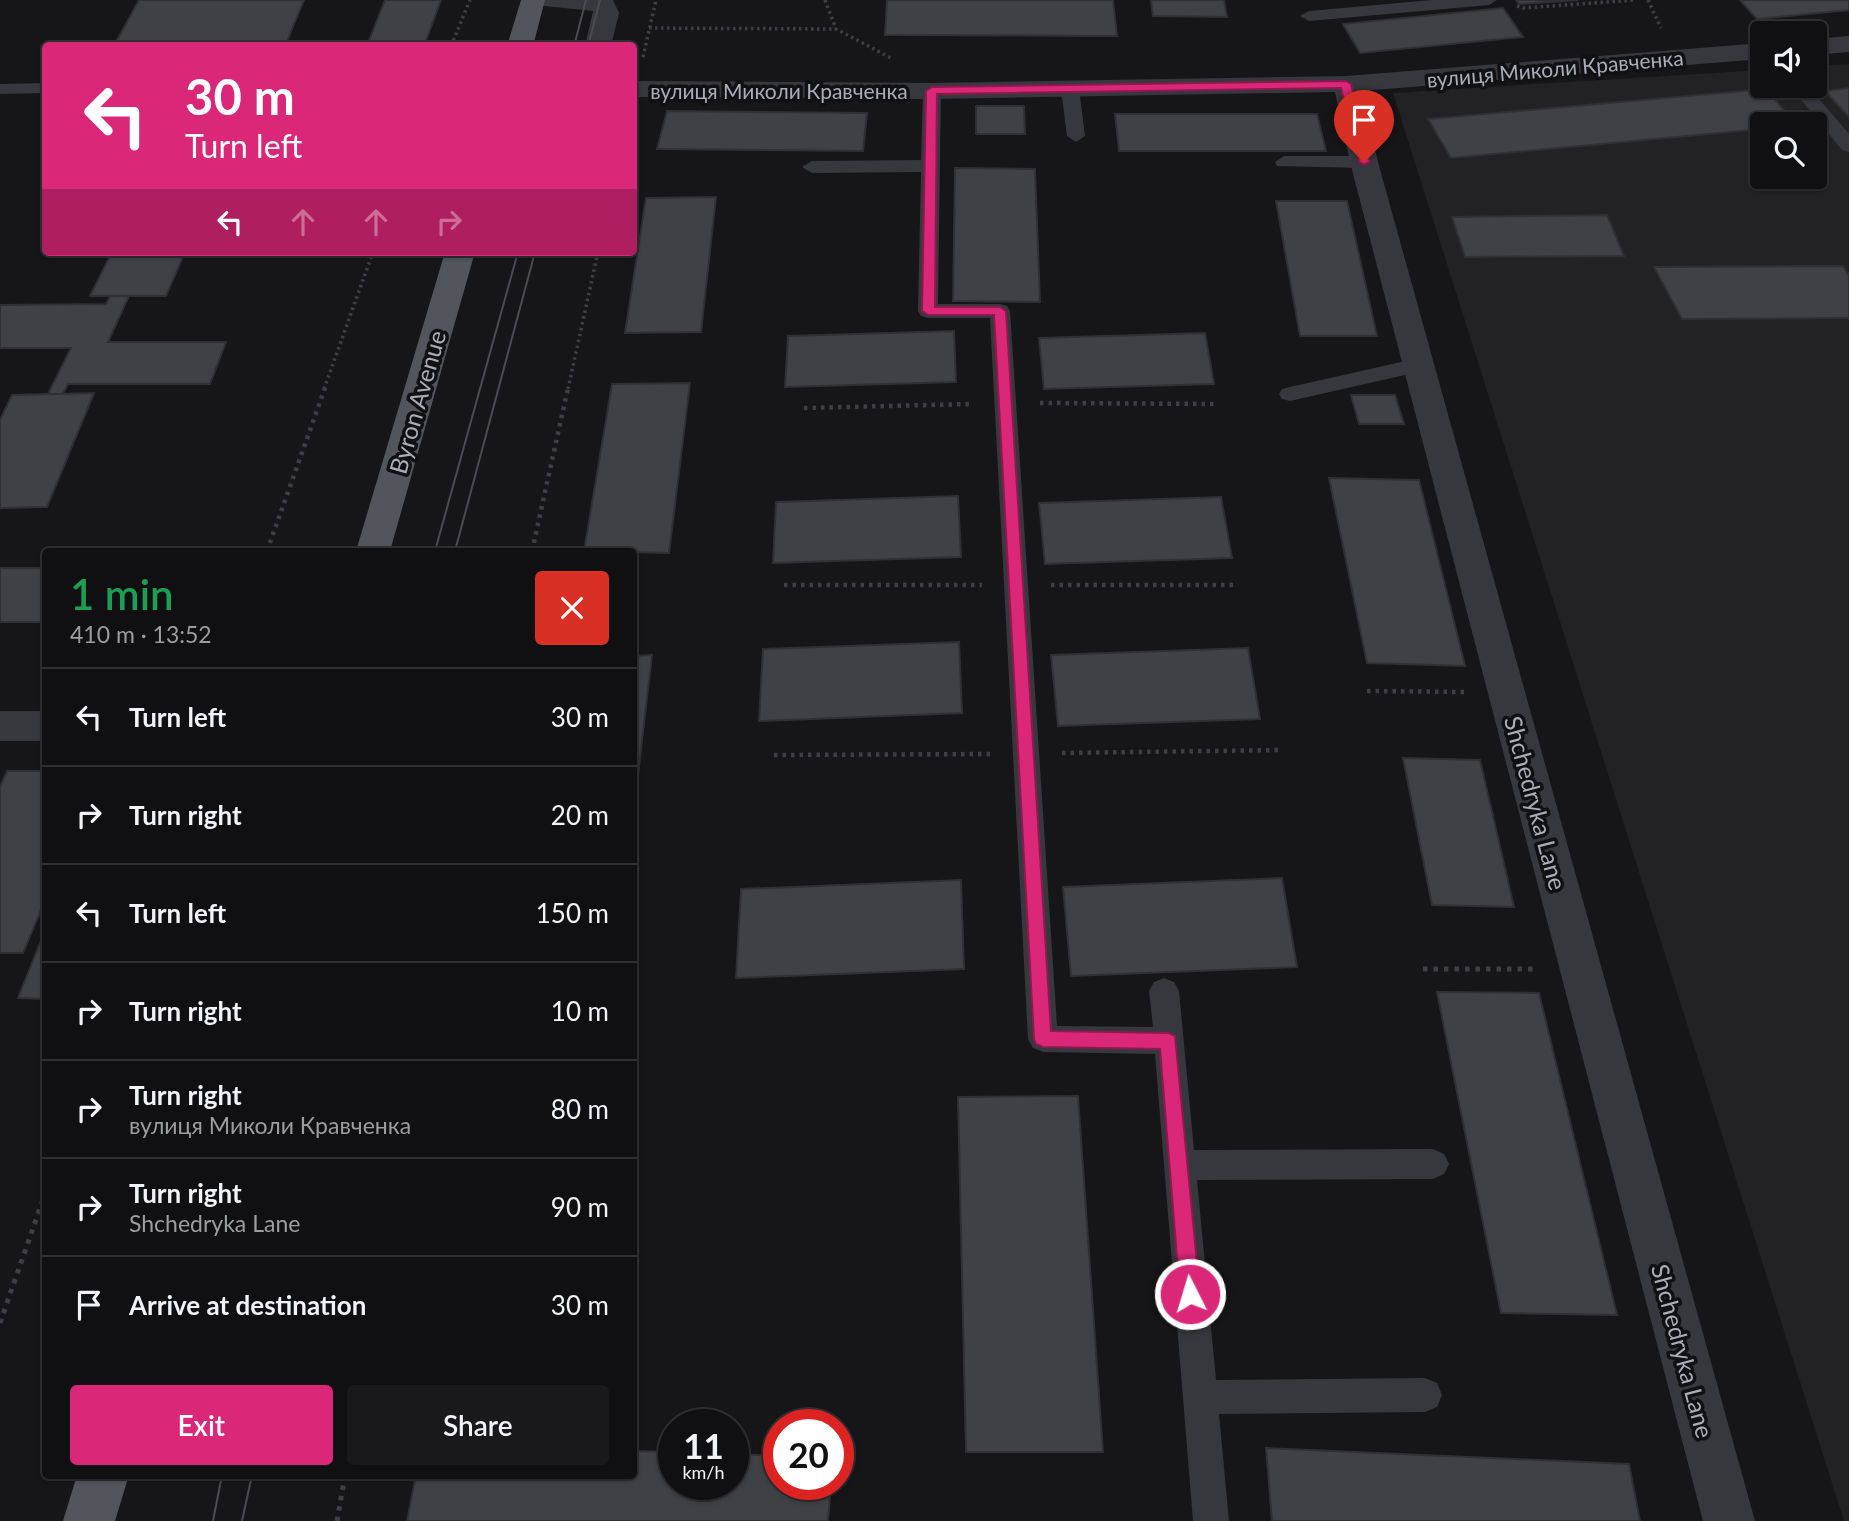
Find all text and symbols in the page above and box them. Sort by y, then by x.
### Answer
map controls [1750,21,1827,189]
button: sound [1750,21,1827,98]
street label: вулиця Миколи Кравченка [1426,44,1684,92]
text: 30 m [185,67,295,125]
icon: left [70,70,161,161]
street label: вулиця Миколи Кравченка [650,78,908,103]
pin [1334,90,1394,162]
icon: arrive [1345,101,1383,139]
button: search [1750,112,1827,189]
text: Turn left [185,126,302,165]
icon: left [211,203,249,241]
icon: ahead [284,203,322,241]
icon: ahead [357,203,395,241]
icon: right [430,203,468,241]
street label: Byron Avenue [383,327,451,477]
text: 1 min [70,569,174,619]
button: close [535,571,609,645]
text: 410 m · 13:52 [70,620,212,648]
icon: left [70,698,108,736]
text: Turn left [129,701,226,733]
text: 30 m [551,701,609,733]
street label: Shchedryka Lane [1499,713,1573,893]
icon: right [70,796,108,834]
text: Turn right [129,799,242,831]
text: 20 m [551,799,609,831]
icon: left [70,894,108,932]
text: Turn left [129,897,226,929]
text: 150 m [536,897,609,929]
icon: right [70,992,108,1030]
text: Turn right [129,995,242,1027]
text: 10 m [551,995,609,1027]
text: Turn right [129,1079,242,1111]
icon: right [70,1090,108,1128]
text: 80 m [551,1093,609,1125]
text: вулиця Миколи Кравченка [129,1111,411,1139]
text: Turn right [129,1177,242,1209]
icon: right [70,1188,108,1226]
text: 90 m [551,1191,609,1223]
text: Shchedryka Lane [129,1209,300,1237]
position arrow [1153,1257,1227,1331]
street label: Shchedryka Lane [1646,1261,1720,1441]
icon: arrive [70,1286,108,1324]
text: Arrive at destination [129,1289,366,1321]
text: 30 m [551,1289,609,1321]
button: Exit [70,1385,333,1465]
button: Share [347,1385,609,1465]
speed limit sign: 20 [763,1409,854,1500]
text: 11 [683,1424,724,1466]
text: km/h [682,1461,725,1483]

